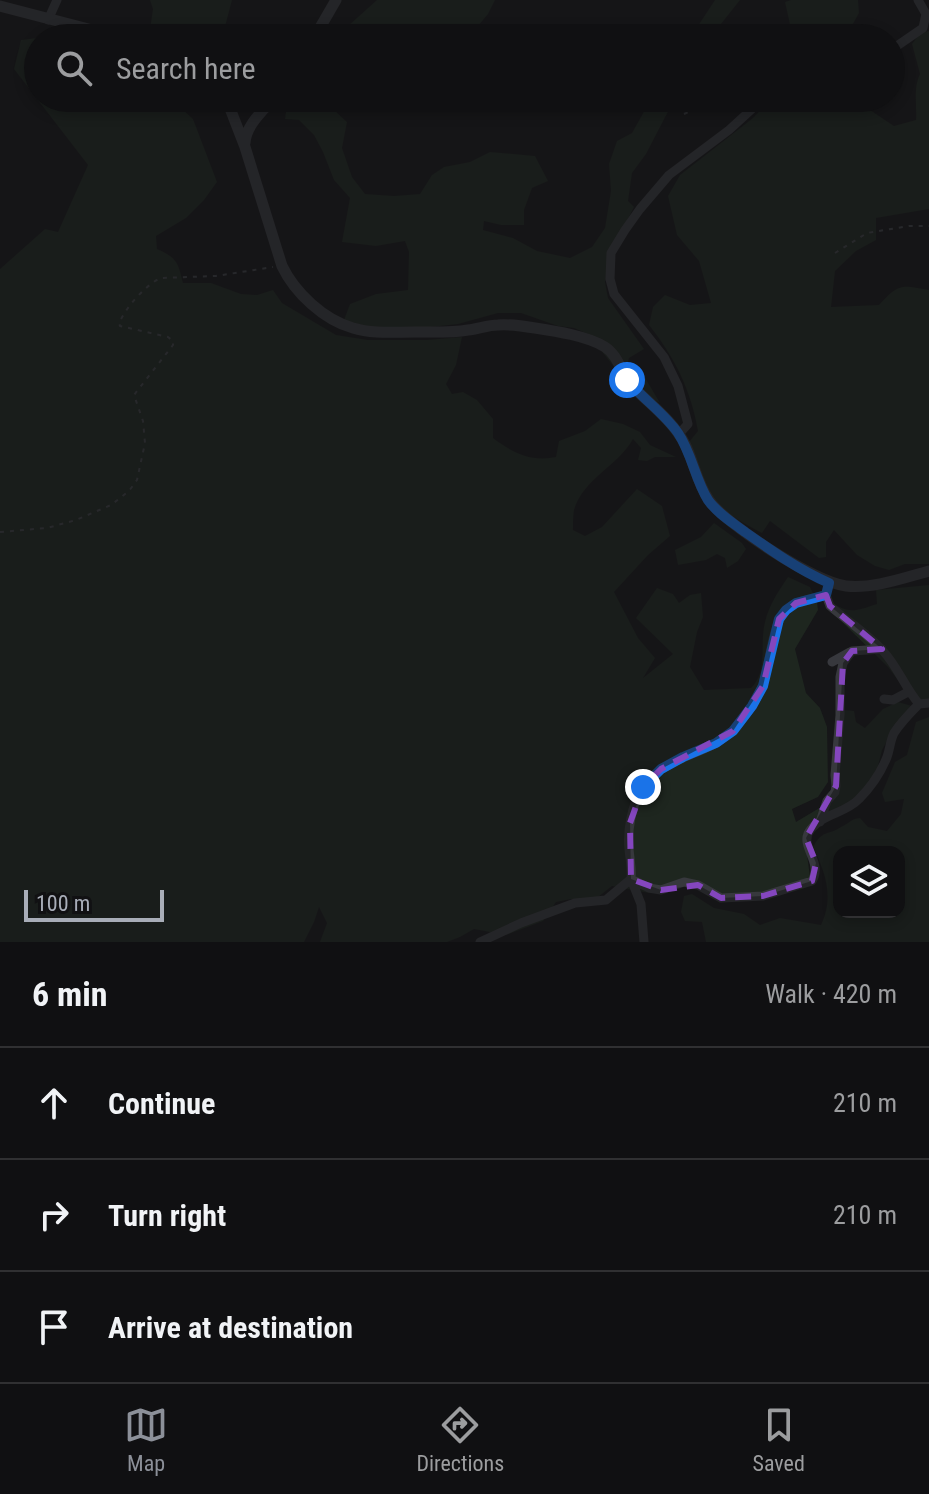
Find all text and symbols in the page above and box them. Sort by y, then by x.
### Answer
search box [24,24,905,112]
icon: search [52,46,96,90]
text: Search here [116,51,256,86]
route start [609,362,645,398]
route end [625,769,661,805]
map controls [833,846,905,918]
button: layers [833,846,905,918]
scale bar [24,886,164,922]
text: 100 m [36,891,90,916]
text: 6 min [32,974,108,1014]
text: Walk · 420 m [765,979,897,1009]
icon: ahead [32,1081,76,1125]
text: Continue [108,1086,215,1121]
text: 210 m [833,1088,897,1118]
icon: right [32,1193,76,1237]
text: Turn right [108,1198,226,1233]
text: 210 m [833,1200,897,1230]
icon: arrive [32,1305,76,1349]
text: Arrive at destination [108,1310,353,1345]
tab: Map [124,1403,168,1476]
tab: Directions [416,1403,504,1476]
tab: Saved [753,1403,805,1476]

